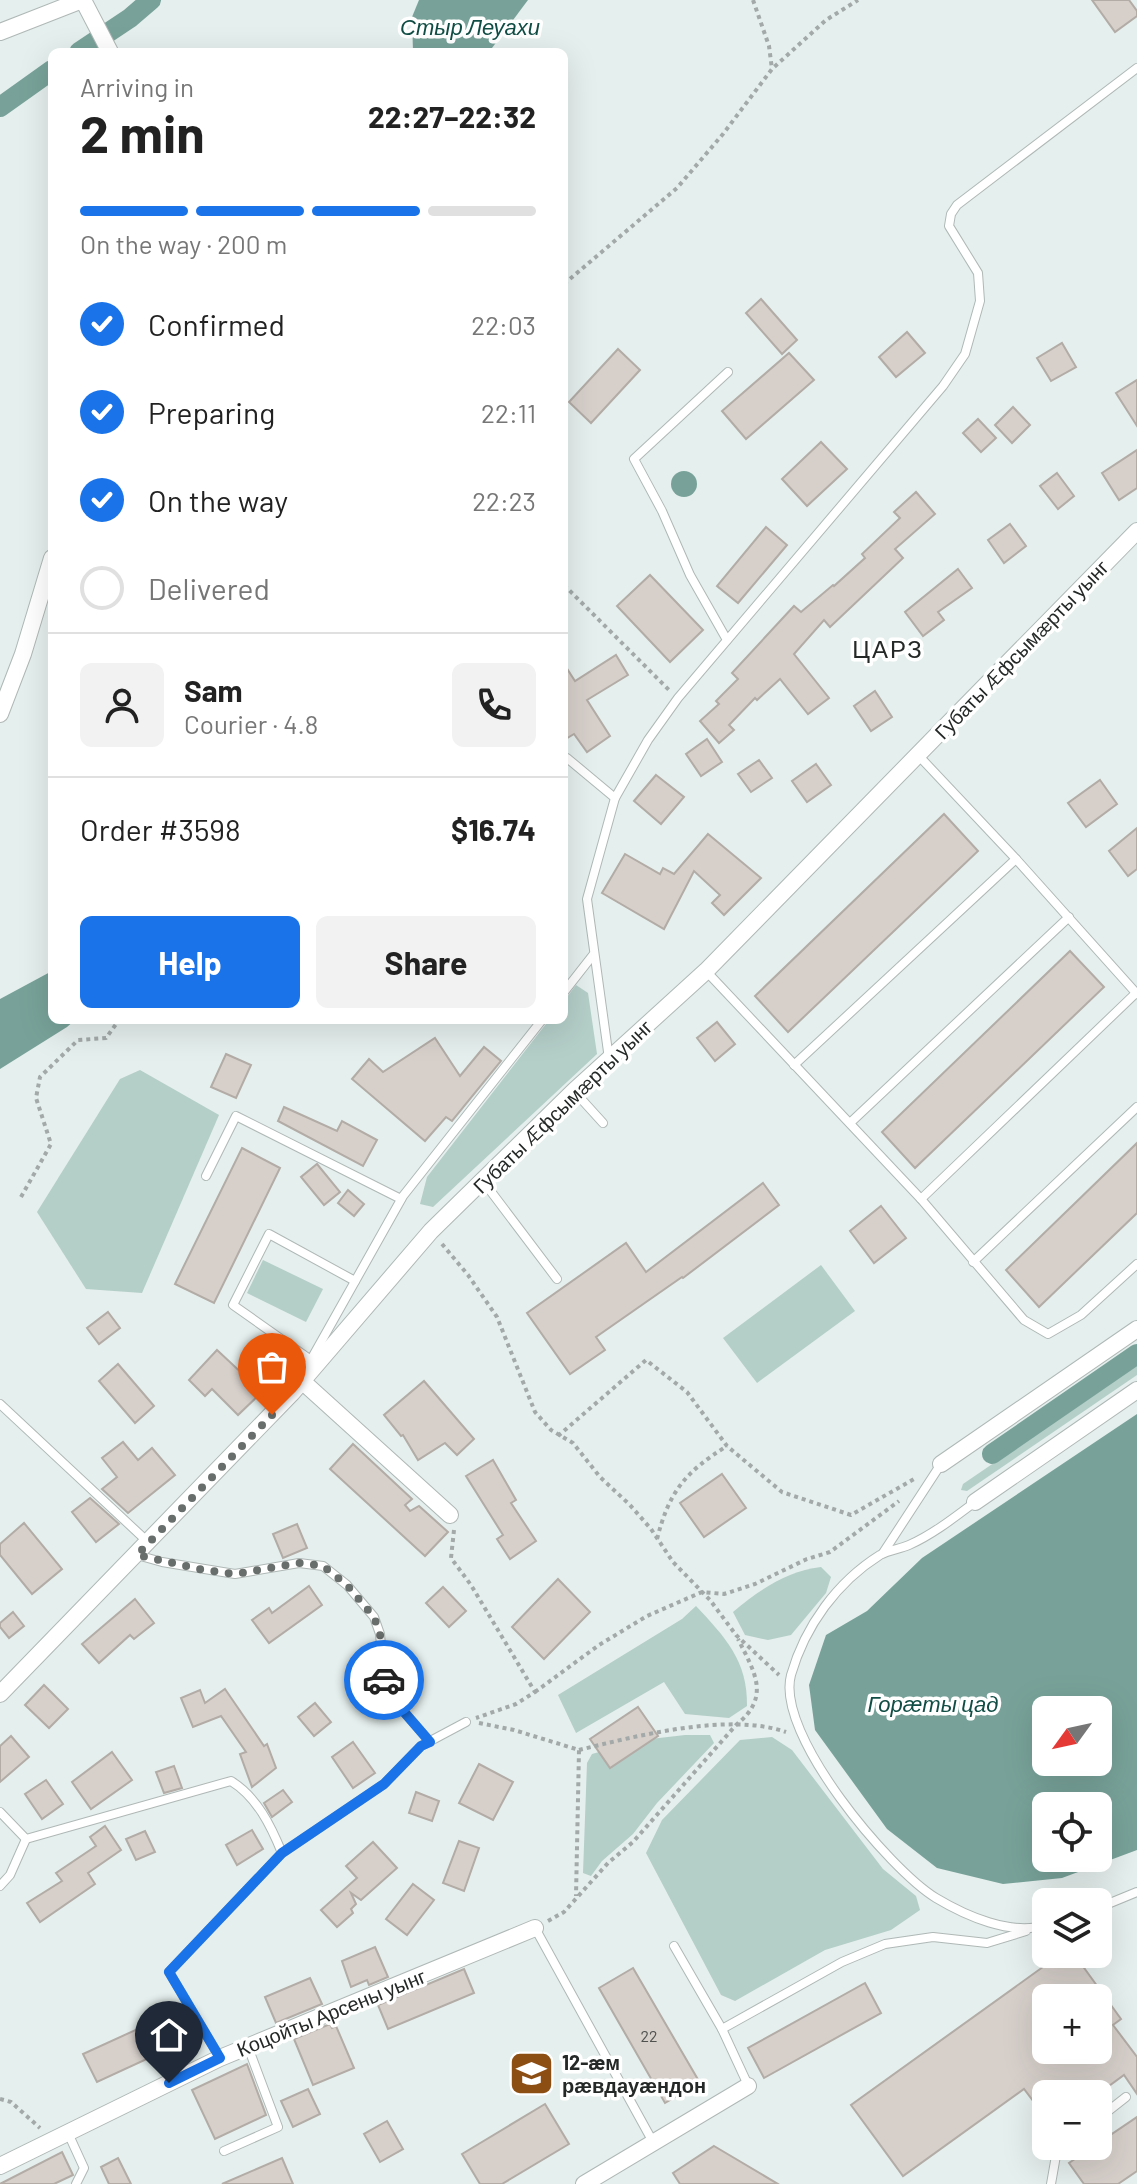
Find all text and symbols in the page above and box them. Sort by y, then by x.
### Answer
water label: Стыр Леуахи [400,13,540,40]
text: Arriving in [80,71,194,102]
text: 22:27–22:32 [368,98,536,134]
text: 2 min [80,101,205,163]
text: On the way · 200 m [80,228,287,259]
icon: check [80,302,124,346]
text: Confirmed [148,306,285,342]
text: 22:03 [471,309,536,340]
icon: check [80,390,124,434]
text: Preparing [148,394,275,430]
text: 22:11 [481,397,536,428]
icon: check [80,478,124,522]
text: On the way [148,482,288,518]
text: 22:23 [472,485,536,516]
street label: Губаты Æфсымæрты уынг [929,555,1113,743]
text: Delivered [148,570,270,606]
district label: ЦАРЗ [852,634,924,663]
button: person [80,663,164,747]
button: phone [452,663,536,747]
text: Sam [184,672,243,708]
text: Courier · 4.8 [184,708,318,739]
text: Order #3598 [80,811,241,847]
text: $16.74 [451,811,536,847]
button: Help [80,916,300,1008]
button: Share [316,916,536,1008]
street label: Губаты Æфсымæрты уынг [468,1014,656,1198]
pin [238,1333,306,1415]
icon: bag [250,1345,294,1389]
courier [344,1640,424,1720]
icon: car [362,1658,406,1702]
water label: Горӕты цад [868,1690,998,1717]
north arrow [1032,1696,1112,1776]
map controls [1032,1696,1112,2160]
button: locate [1032,1792,1112,1872]
button: layers [1032,1888,1112,1968]
street label: Коцойты Арсены уынг [233,1963,429,2061]
button: + [1032,1984,1112,2064]
pin [135,2001,203,2083]
icon: home [147,2013,191,2057]
house number: 22 [640,2026,658,2045]
school or university icon: 12-æм рӕвдауӕндон [507,2049,555,2097]
place label: 12-æм рӕвдауӕндон [562,2050,706,2097]
button: − [1032,2080,1112,2160]

